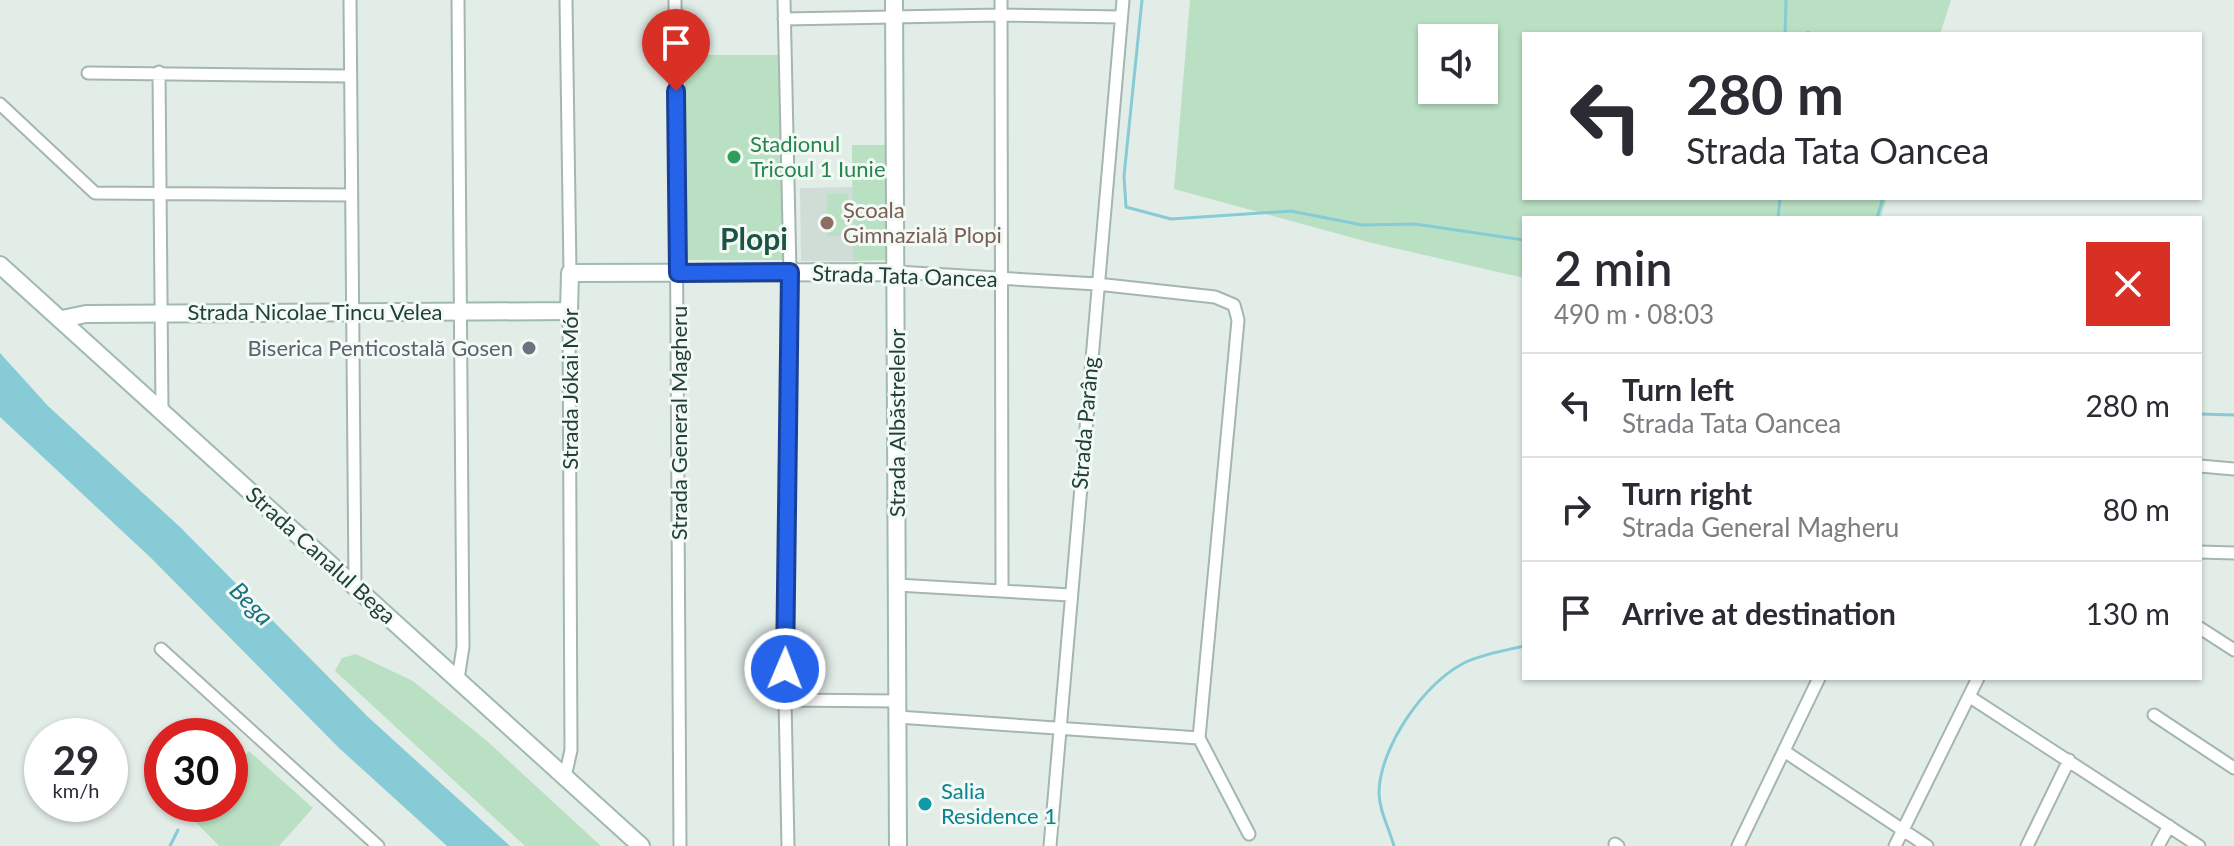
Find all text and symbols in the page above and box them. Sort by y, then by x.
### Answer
pin [642,9,710,91]
icon: arrive [654,21,698,65]
map controls [1418,24,1498,104]
button: sound [1418,24,1498,104]
text: 280 m [1686,60,1844,127]
icon: left [1554,64,1658,168]
text: Strada Tata Oancea [1686,128,1989,172]
place label: Stadionul Tricoul 1 Iunie [750,130,886,182]
marker: Stadionul Tricoul 1 Iunie [725,148,743,166]
place label: Școala Gimnazială Plopi [843,196,1002,248]
marker: Școala Gimnazială Plopi [818,214,836,232]
district label: Plopi [720,220,788,256]
text: 2 min [1554,239,1672,296]
button: close [2086,242,2170,326]
street label: Strada Tata Oancea [812,259,998,292]
street label: Strada Nicolae Tincu Velea [187,298,443,325]
text: 490 m · 08:03 [1554,298,1714,330]
street label: Strada General Magheru [665,306,692,540]
street label: Strada Jókai Mór [556,308,583,470]
street label: Strada Albăstrelelor [883,329,910,517]
place label: Biserica Penticostală Gosen [248,334,513,361]
marker: Biserica Penticostală Gosen [520,339,538,357]
street label: Strada Parâng [1065,355,1104,491]
text: Turn left [1622,371,1734,407]
icon: left [1554,383,1598,427]
text: 280 m [2085,387,2170,423]
text: Strada Tata Oancea [1622,407,1841,439]
text: Turn right [1622,475,1752,511]
street label: Strada Canalul Bega [241,481,401,629]
icon: right [1554,487,1598,531]
text: 80 m [2103,491,2170,527]
text: Strada General Magheru [1622,511,1899,543]
water label: Bega [223,576,279,632]
icon: arrive [1554,591,1598,635]
text: Arrive at destination [1622,595,1896,631]
text: 130 m [2085,595,2170,631]
position arrow [743,627,827,711]
speed limit sign: 30 [144,718,248,822]
text: 29 [53,736,99,784]
place label: Salia Residence 1 [941,777,1057,829]
text: km/h [53,778,99,802]
marker: Salia Residence 1 [916,795,934,813]

